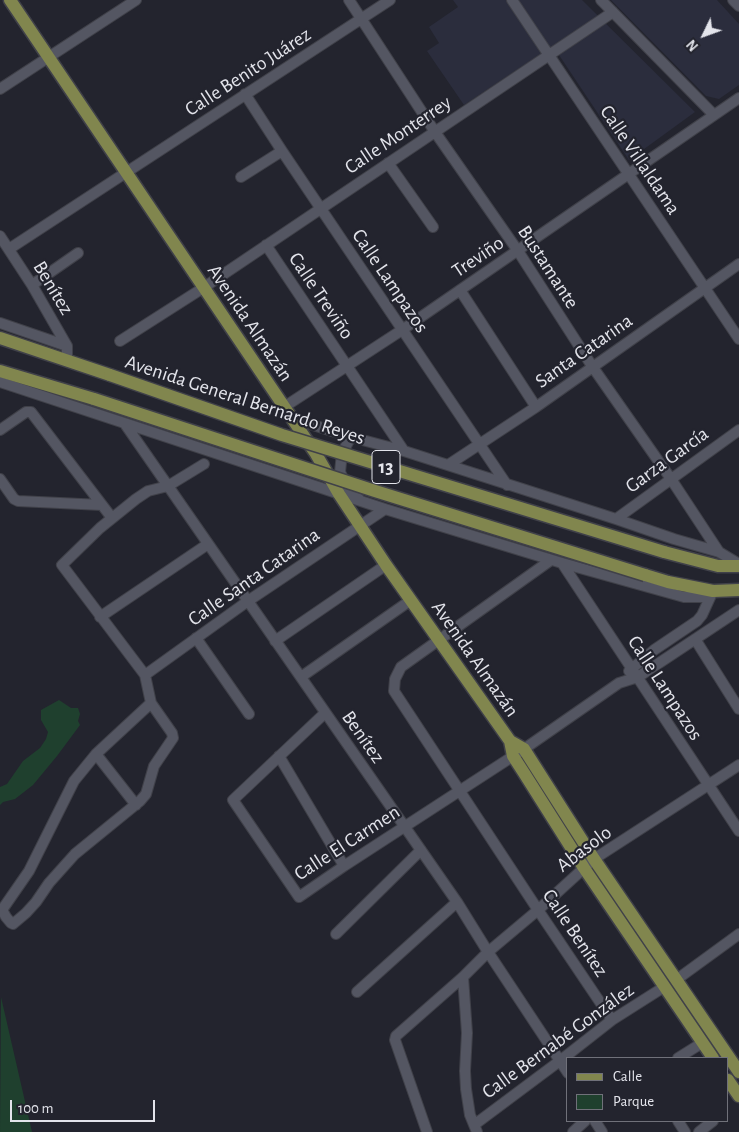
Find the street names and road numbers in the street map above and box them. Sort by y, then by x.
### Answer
street label: Calle Benito Juárez [181,22,315,122]
street label: Calle Monterrey [340,91,456,179]
street label: Calle Villaldama [595,101,685,219]
street label: Bustamante [512,221,584,313]
street label: Calle Lampazos [347,225,433,337]
street label: Treviño [447,231,509,283]
street label: Calle Treviño [283,248,359,344]
street label: Benítez [28,257,78,319]
street label: Avenida Almazán [202,260,298,386]
street label: Santa Catarina [531,309,637,393]
street label: Avenida General Bernardo Reyes [122,350,368,450]
street label: Garza García [621,422,713,498]
road number: 13 [372,451,400,484]
street label: Calle Santa Catarina [184,523,324,631]
street label: Avenida Almazán [426,596,524,722]
street label: Calle Lampazos [622,631,708,745]
street label: Benítez [336,706,390,768]
street label: Calle El Carmen [290,800,404,886]
street label: Abasolo [552,820,616,878]
street label: Calle Benítez [537,885,613,981]
street label: Calle Bernabé González [477,978,639,1104]

